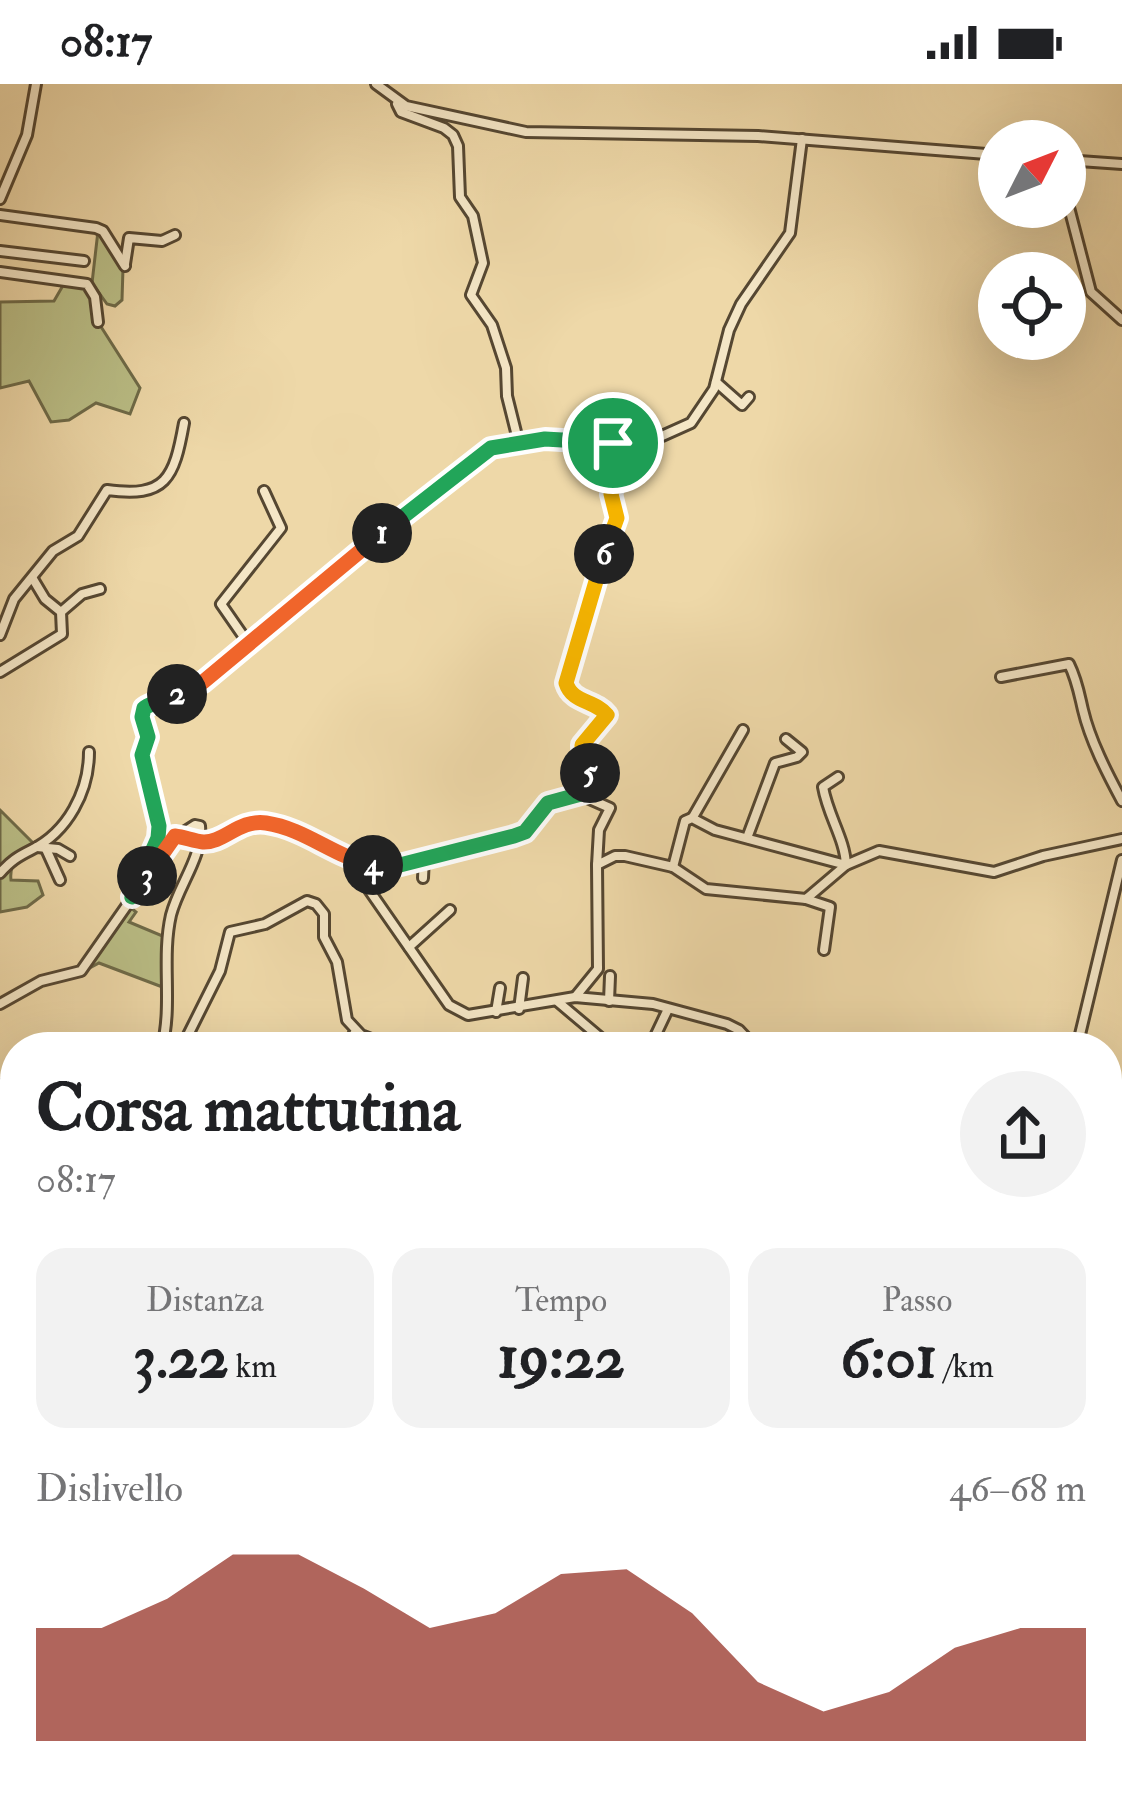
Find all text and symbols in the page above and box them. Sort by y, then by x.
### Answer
text: 08:17 [60,14,152,70]
north arrow [978,120,1086,228]
map controls [978,120,1086,360]
button: locate [978,252,1086,360]
pin [562,392,664,494]
icon: arrive [580,410,646,476]
pin: 1 [352,503,412,563]
text: 1 [376,512,388,553]
pin: 6 [574,524,634,584]
text: 6 [596,533,612,574]
pin: 2 [147,664,207,724]
text: 2 [169,673,185,714]
pin: 5 [560,743,620,803]
text: 5 [583,752,597,793]
pin: 4 [343,835,403,895]
text: 4 [364,844,382,885]
pin: 3 [117,846,177,906]
text: 3 [141,855,153,896]
text: Corsa mattutina [36,1068,460,1151]
button: share [960,1071,1086,1197]
text: 08:17 [36,1155,116,1204]
text: Distanza [146,1280,264,1321]
text: Tempo [515,1280,607,1321]
text: Passo [882,1280,952,1321]
text: 3.22 [133,1321,229,1396]
text: 19:22 [497,1321,625,1396]
text: 6:01 [840,1321,937,1396]
text: km [229,1346,277,1387]
text: /km [937,1346,994,1387]
text: Dislivello [36,1464,183,1513]
text: 46–68 m [949,1464,1086,1513]

